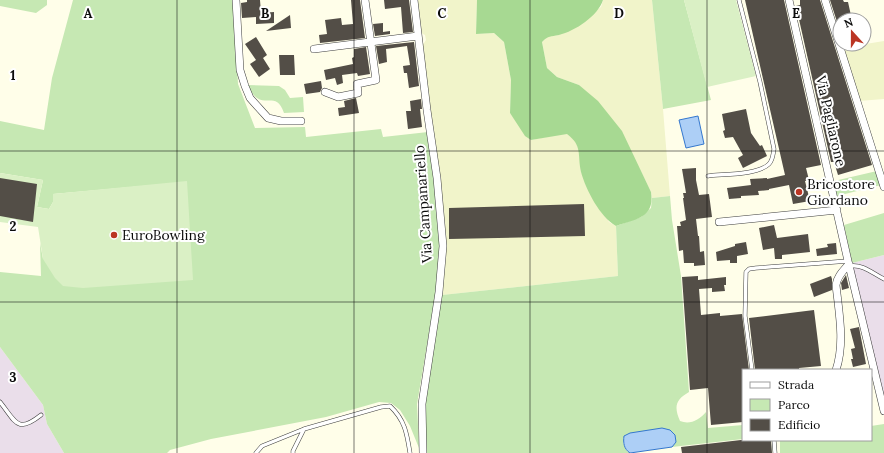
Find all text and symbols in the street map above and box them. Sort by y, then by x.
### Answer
text: A [84,5,93,22]
text: B [261,5,270,22]
text: C [438,5,447,22]
text: D [614,5,624,22]
text: E [792,5,800,22]
north arrow [832,12,872,52]
text: N [842,14,855,31]
text: 1 [10,67,16,84]
street label: Via Pagliarone [812,73,850,169]
street label: Via Campanariello [410,145,436,264]
place label: Bricostore Giordano [807,175,875,209]
marker: Bricostore Giordano [794,187,804,197]
text: 2 [10,218,17,235]
place label: EuroBowling [122,226,205,244]
marker: EuroBowling [109,230,119,240]
text: 3 [9,369,17,386]
legend [742,369,872,441]
text: Strada [778,377,814,392]
text: Parco [778,397,810,412]
text: Edificio [778,417,820,432]

